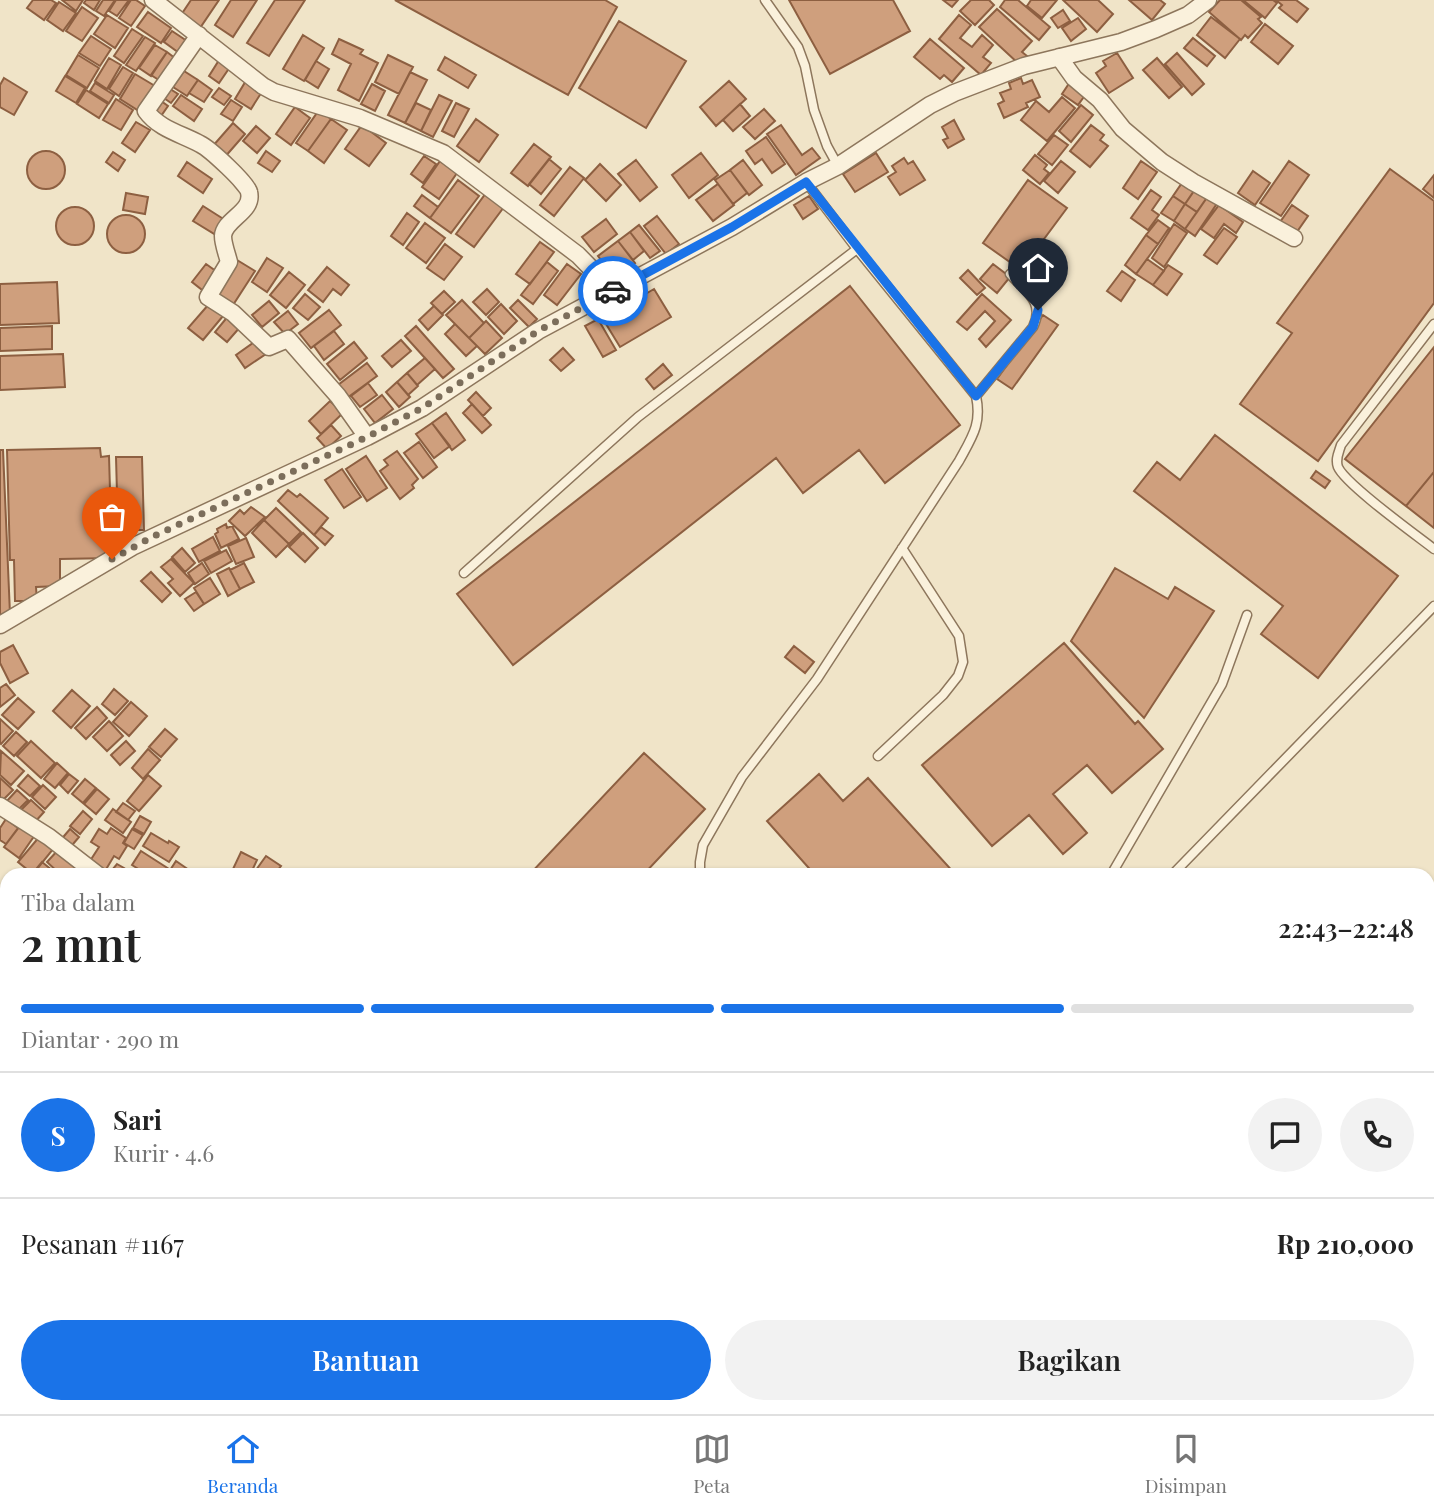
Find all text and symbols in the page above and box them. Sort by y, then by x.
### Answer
pin [1008,238,1068,310]
icon: home [1019,249,1057,287]
courier [578,256,648,326]
icon: car [594,272,632,310]
pin [82,487,142,559]
icon: bag [93,498,131,536]
text: Tiba dalam [21,886,135,917]
text: 22:43–22:48 [1278,910,1414,945]
text: 2 mnt [21,912,141,974]
text: Diantar · 290 m [21,1023,179,1054]
button: chat [1248,1098,1322,1172]
button: phone [1340,1098,1414,1172]
text: Sari [113,1102,162,1137]
text: S [50,1118,66,1153]
text: Kurir · 4.6 [113,1137,214,1168]
text: Pesanan #1167 [21,1226,184,1261]
text: Rp 210,000 [1277,1226,1414,1261]
button: Bantuan [21,1320,711,1400]
button: Bagikan [725,1320,1414,1400]
tab: Beranda [207,1430,278,1498]
tab: Peta [693,1430,731,1498]
tab: Disimpan [1145,1430,1227,1498]

